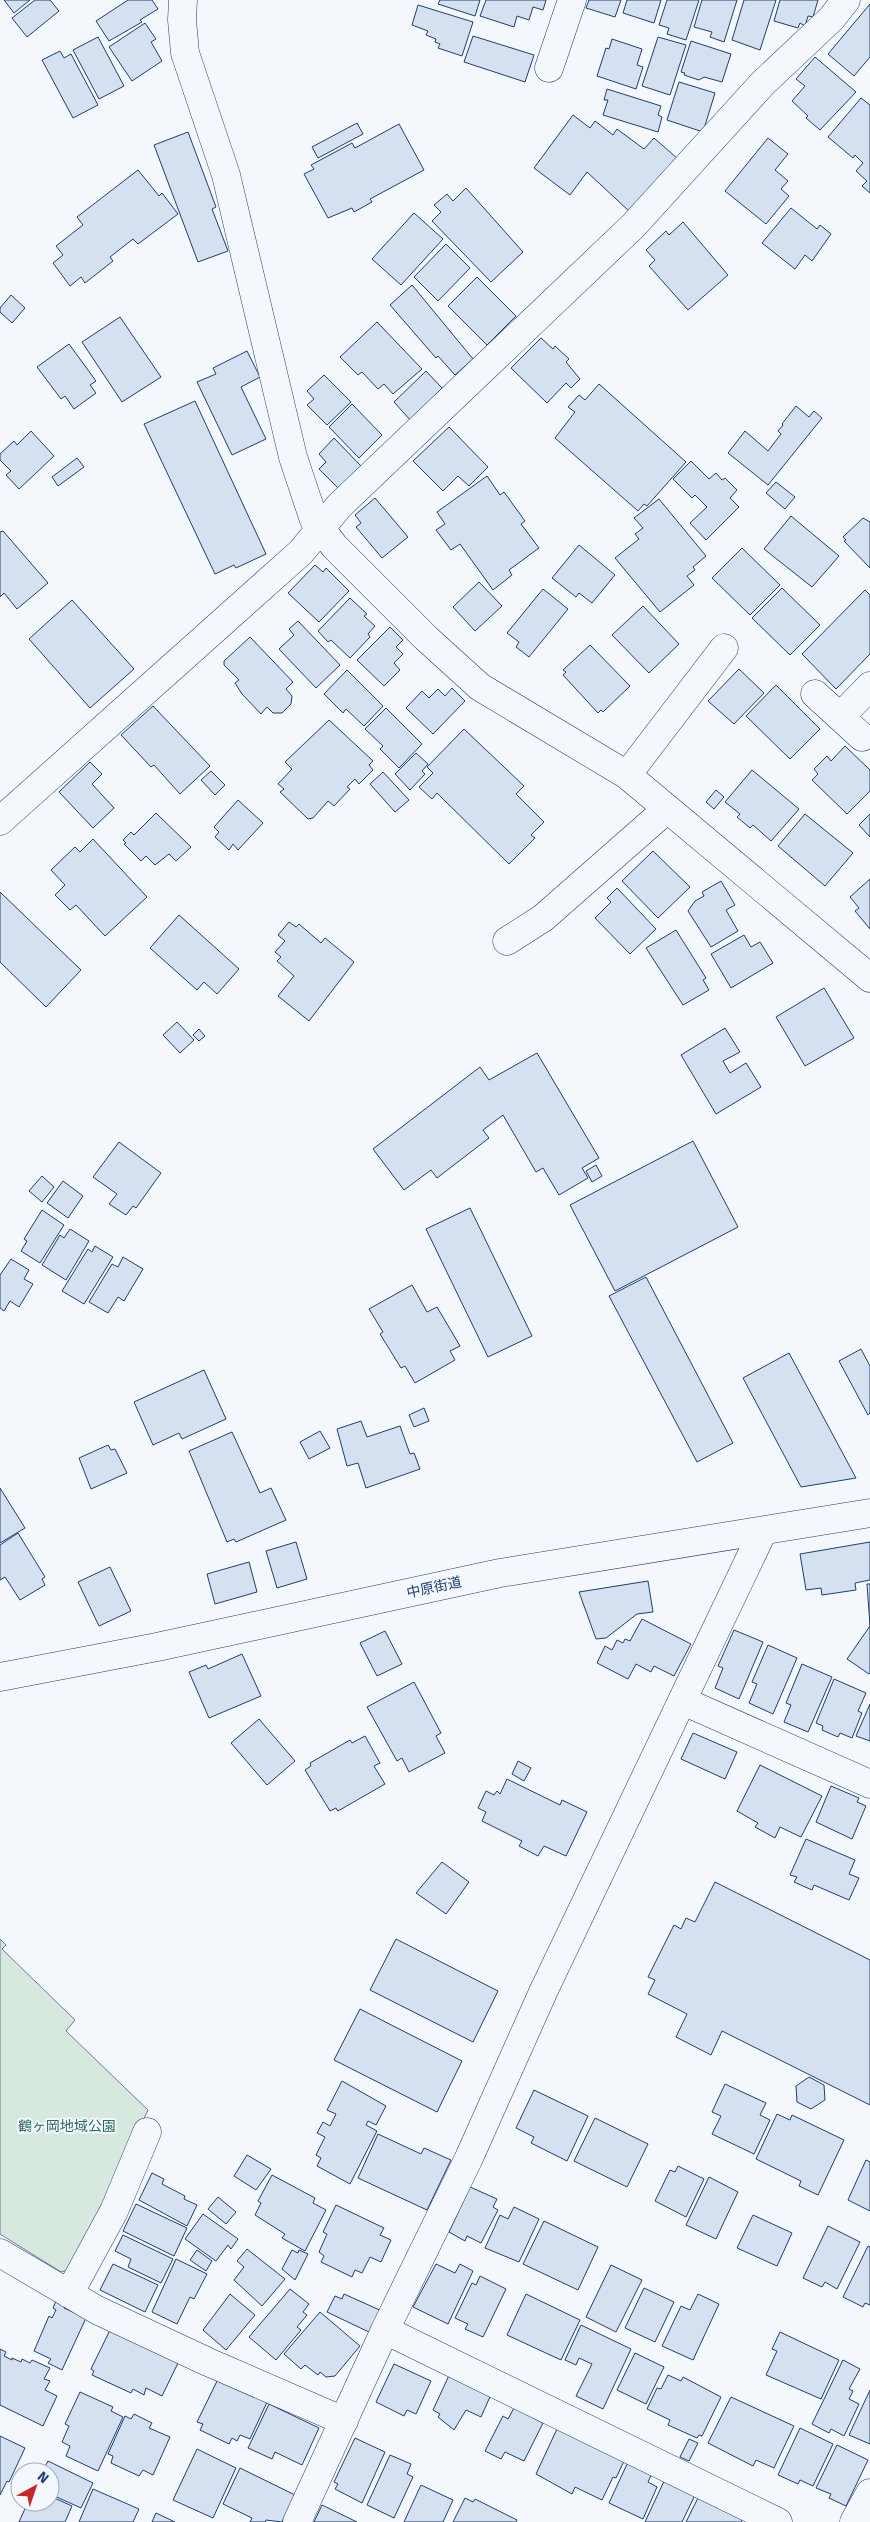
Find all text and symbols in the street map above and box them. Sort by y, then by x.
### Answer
street label: 中原街道 [405,1573,463,1602]
park label: 鶴ヶ岡地域公園 [18,2118,116,2135]
north arrow [10,2462,60,2512]
text: N [34,2468,52,2487]

